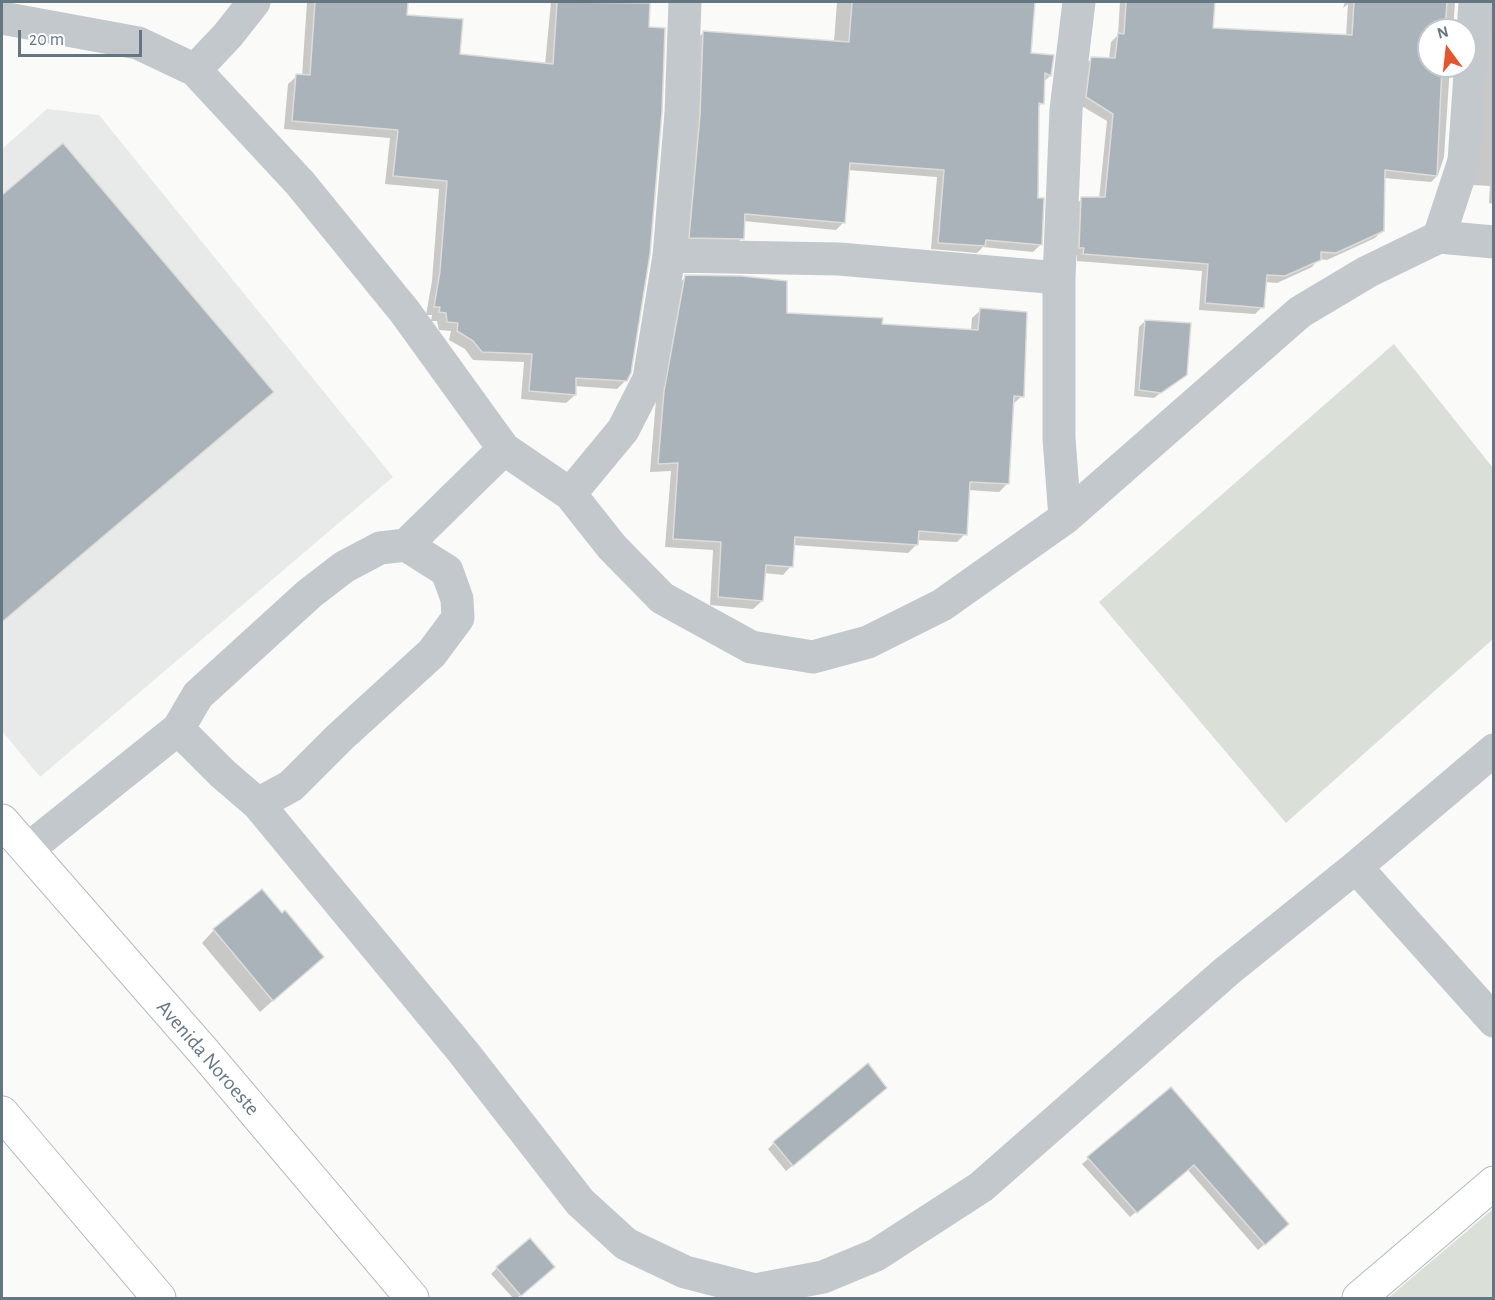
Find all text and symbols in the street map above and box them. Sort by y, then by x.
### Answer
scale bar [21,18,146,56]
north arrow [1417,18,1477,78]
text: N [1435,23,1450,42]
text: 20 m [29,31,64,49]
street label: Avenida Noroeste [151,995,265,1121]

